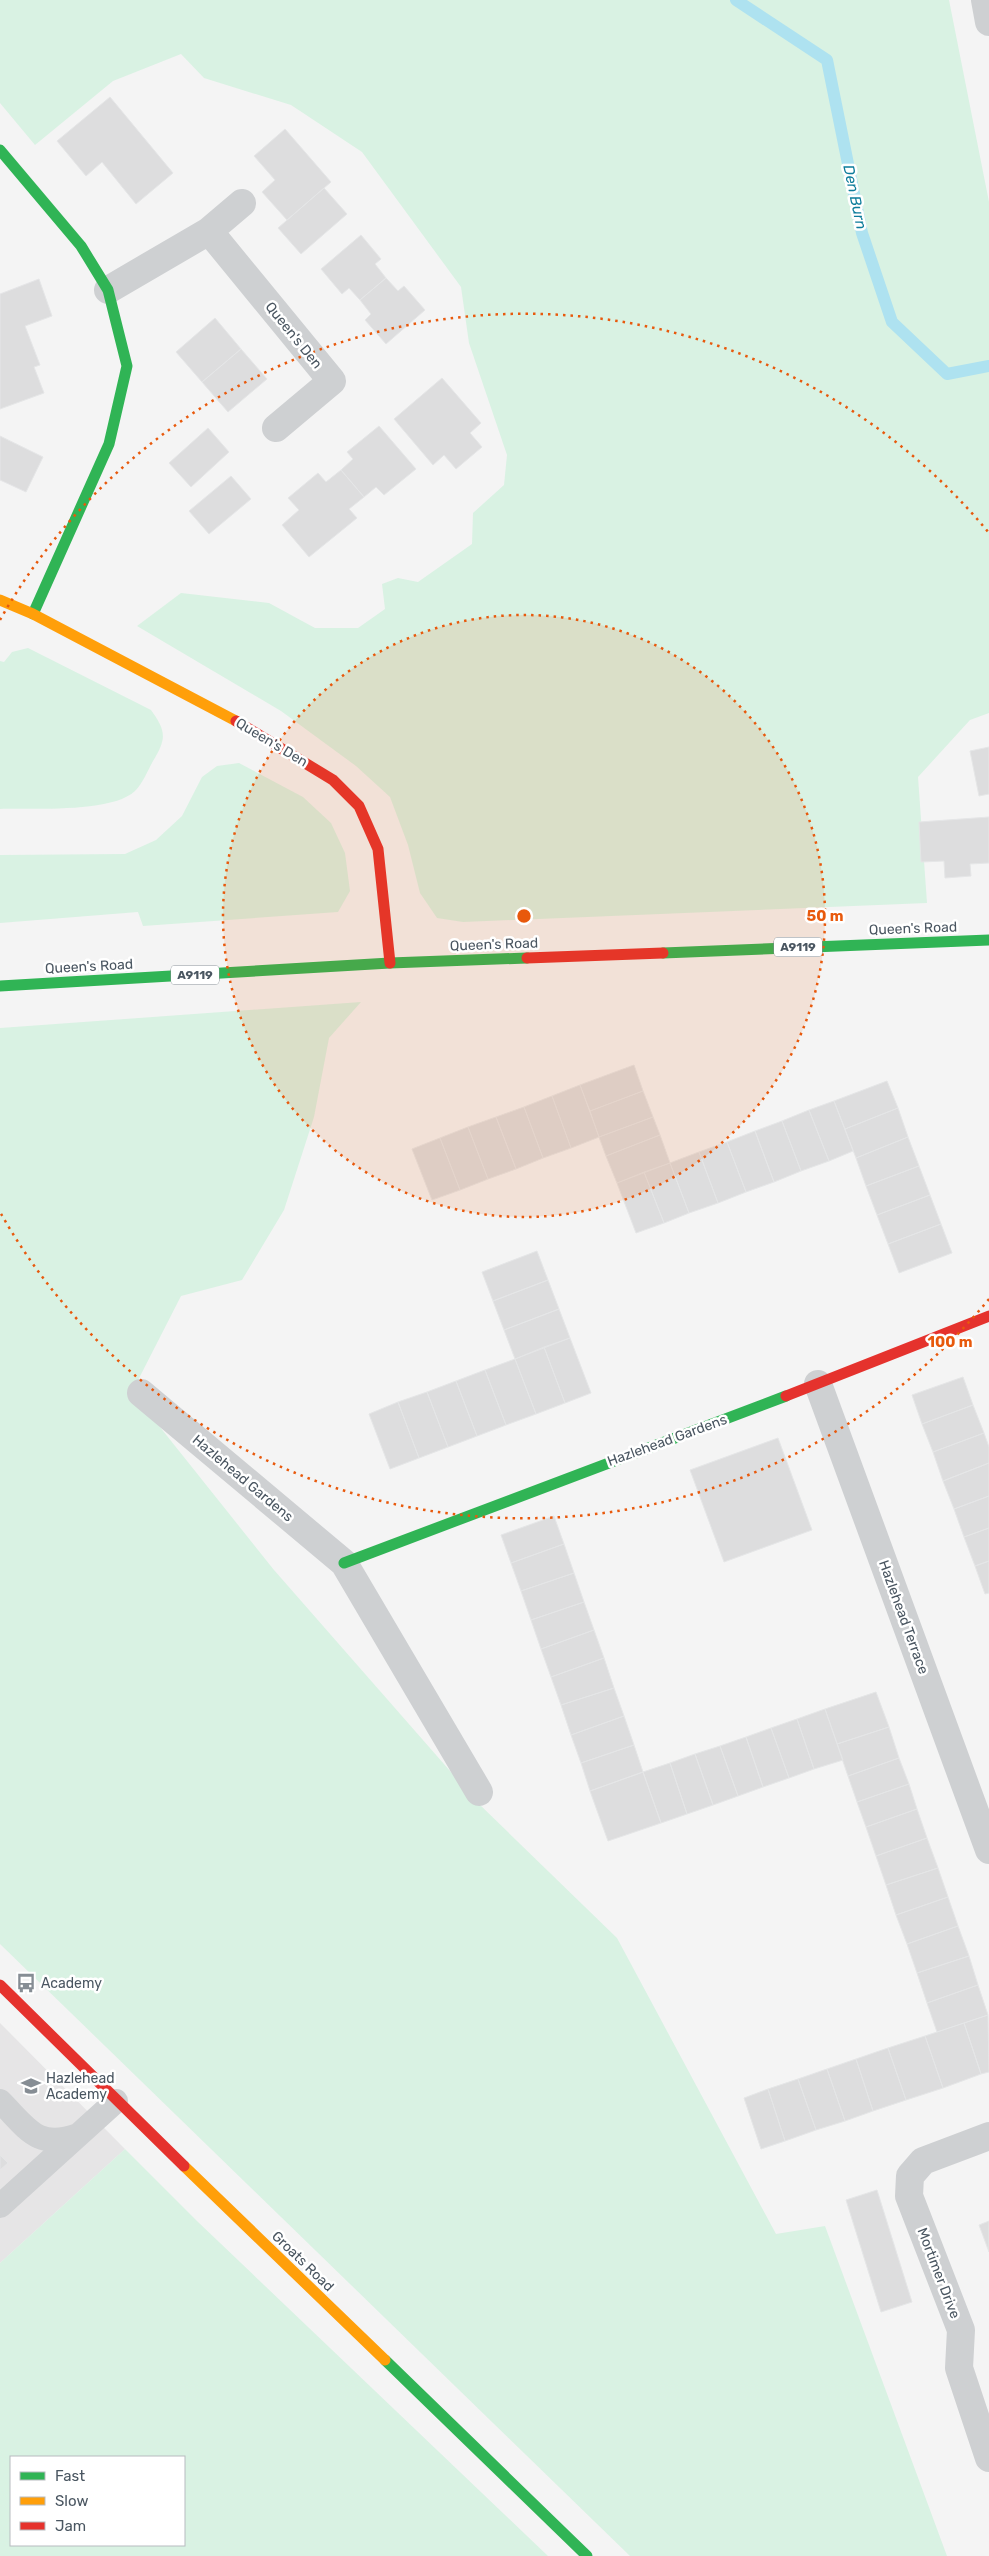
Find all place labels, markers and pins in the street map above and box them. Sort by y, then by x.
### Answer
centre of rings [515,907,533,925]
bus stop icon: Academy [15,1972,37,1994]
place label: Academy [41,1975,102,1992]
place label: Hazlehead Academy [46,2070,115,2103]
school or university icon: Hazlehead Academy [20,2075,42,2097]

